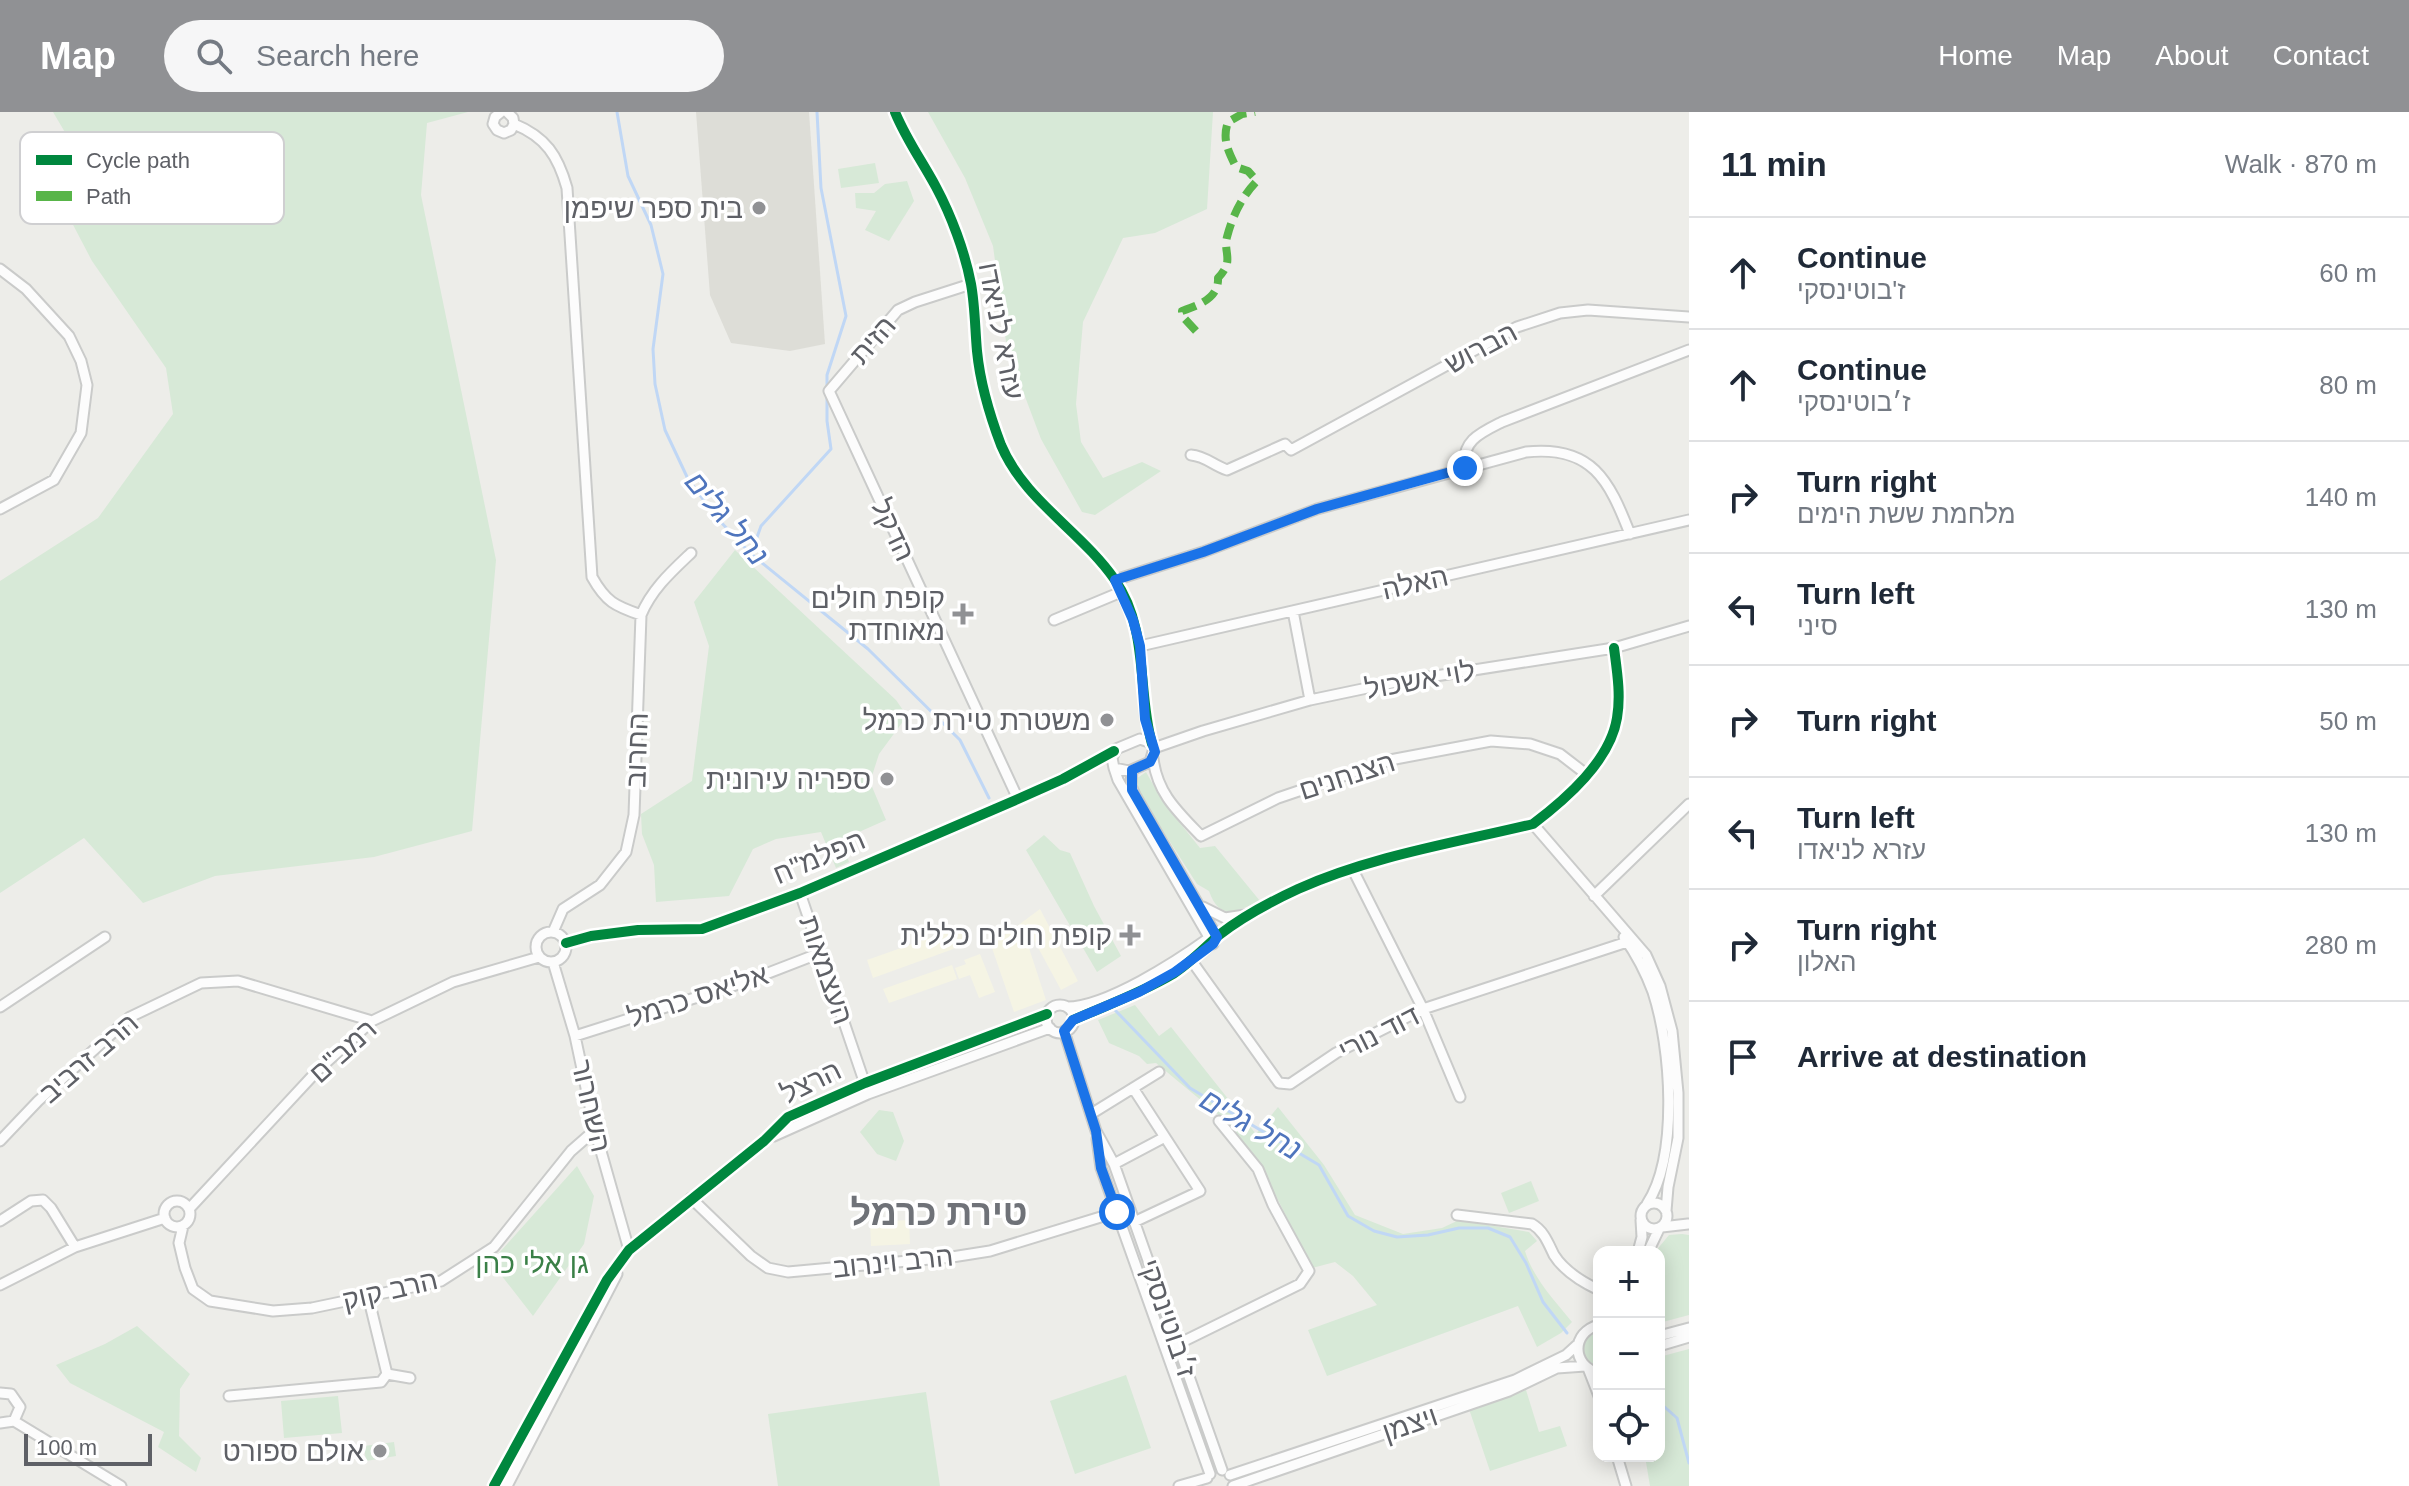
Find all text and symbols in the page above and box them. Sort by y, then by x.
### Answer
search box [164,20,724,92]
icon: search [192,34,236,78]
text: Map [40,35,116,77]
text: Search here [256,39,419,72]
text: Home [1938,40,2013,71]
text: Map [2057,40,2111,71]
text: About [2155,40,2229,71]
text: Contact [2273,40,2369,71]
legend [20,132,284,224]
text: 11 min [1721,145,1827,183]
text: Cycle path [86,148,190,173]
text: Walk · 870 m [2225,149,2377,179]
text: Path [86,184,131,209]
place label: בית ספר שיפמן [564,193,743,224]
marker: בית ספר שיפמן [750,199,768,217]
text: Continue [1797,241,1927,274]
icon: ahead [1721,251,1765,295]
text: 60 m [2319,258,2377,288]
street label: עזרא לניאדו [973,260,1029,402]
text: ז'בוטינסקי [1797,275,1906,305]
street label: הזית [844,310,902,370]
street label: הברוש [1440,316,1522,380]
text: Continue [1797,353,1927,386]
icon: ahead [1721,363,1765,407]
text: 80 m [2319,370,2377,400]
text: ז׳בוטינסקי [1797,387,1911,417]
route end [1447,450,1483,486]
water label: נחל גלים [679,465,775,571]
text: Turn right [1797,465,1936,498]
icon: right [1721,475,1765,519]
text: 140 m [2305,482,2377,512]
street label: הדקל [865,494,921,566]
text: מלחמת ששת הימים [1797,499,2016,529]
street label: האלה [1379,560,1451,606]
text: Turn left [1797,577,1915,610]
place label: קופת חולים מאוחדת [811,583,945,646]
icon: left [1721,587,1765,631]
text: 130 m [2305,594,2377,624]
marker: קופת חולים מאוחדת [952,603,974,625]
text: סיני [1797,611,1838,641]
street label: לוי אשכול [1362,655,1478,705]
icon: right [1721,699,1765,743]
text: Turn right [1797,704,1936,737]
place label: משטרת טירת כרמל [863,705,1091,736]
text: 50 m [2319,706,2377,736]
marker: משטרת טירת כרמל [1098,711,1116,729]
street label: החרוב [620,712,654,788]
street label: הצנחנים [1295,746,1399,806]
place label: ספריה עירונית [706,764,871,795]
marker: ספריה עירונית [878,770,896,788]
text: Turn left [1797,801,1915,834]
icon: left [1721,811,1765,855]
text: 130 m [2305,818,2377,848]
street label: הפלמ"ח [768,824,870,890]
text: עזרא לניאדו [1797,835,1926,865]
street label: העצמאות [793,912,859,1028]
text: Turn right [1797,913,1936,946]
place label: קופת חולים כללית [900,920,1112,951]
icon: right [1721,923,1765,967]
marker: קופת חולים כללית [1119,924,1141,946]
text: 280 m [2305,930,2377,960]
text: האלון [1797,947,1857,977]
street label: אליאס כרמל [624,959,772,1033]
street label: דוד נורי [1333,1000,1425,1066]
street label: הרב זרביב [34,1007,144,1109]
street label: רמב"ם [303,1013,383,1089]
icon: arrive [1721,1035,1765,1079]
text: Arrive at destination [1797,1040,2087,1073]
street label: הרצל [776,1054,846,1110]
street label: השחרור [565,1057,617,1155]
water label: נחל גלים [1195,1082,1307,1166]
district label: טירת כרמל [850,1192,1028,1233]
route start [1099,1194,1135,1230]
street label: הרב וינרוב [831,1240,955,1284]
map controls [1593,1246,1665,1462]
button: + [1593,1246,1665,1318]
park label: גן אלי כהן [475,1248,589,1279]
street label: ז׳בוטינסקי [1133,1255,1203,1381]
street label: הרב קוק [339,1264,441,1316]
button: − [1593,1318,1665,1390]
button: locate [1593,1390,1665,1462]
street label: ויצמן [1378,1400,1442,1448]
scale bar [24,1430,152,1466]
text: 100 m [36,1435,97,1460]
place label: אולם ספורט [222,1436,364,1467]
marker: אולם ספורט [371,1442,389,1460]

